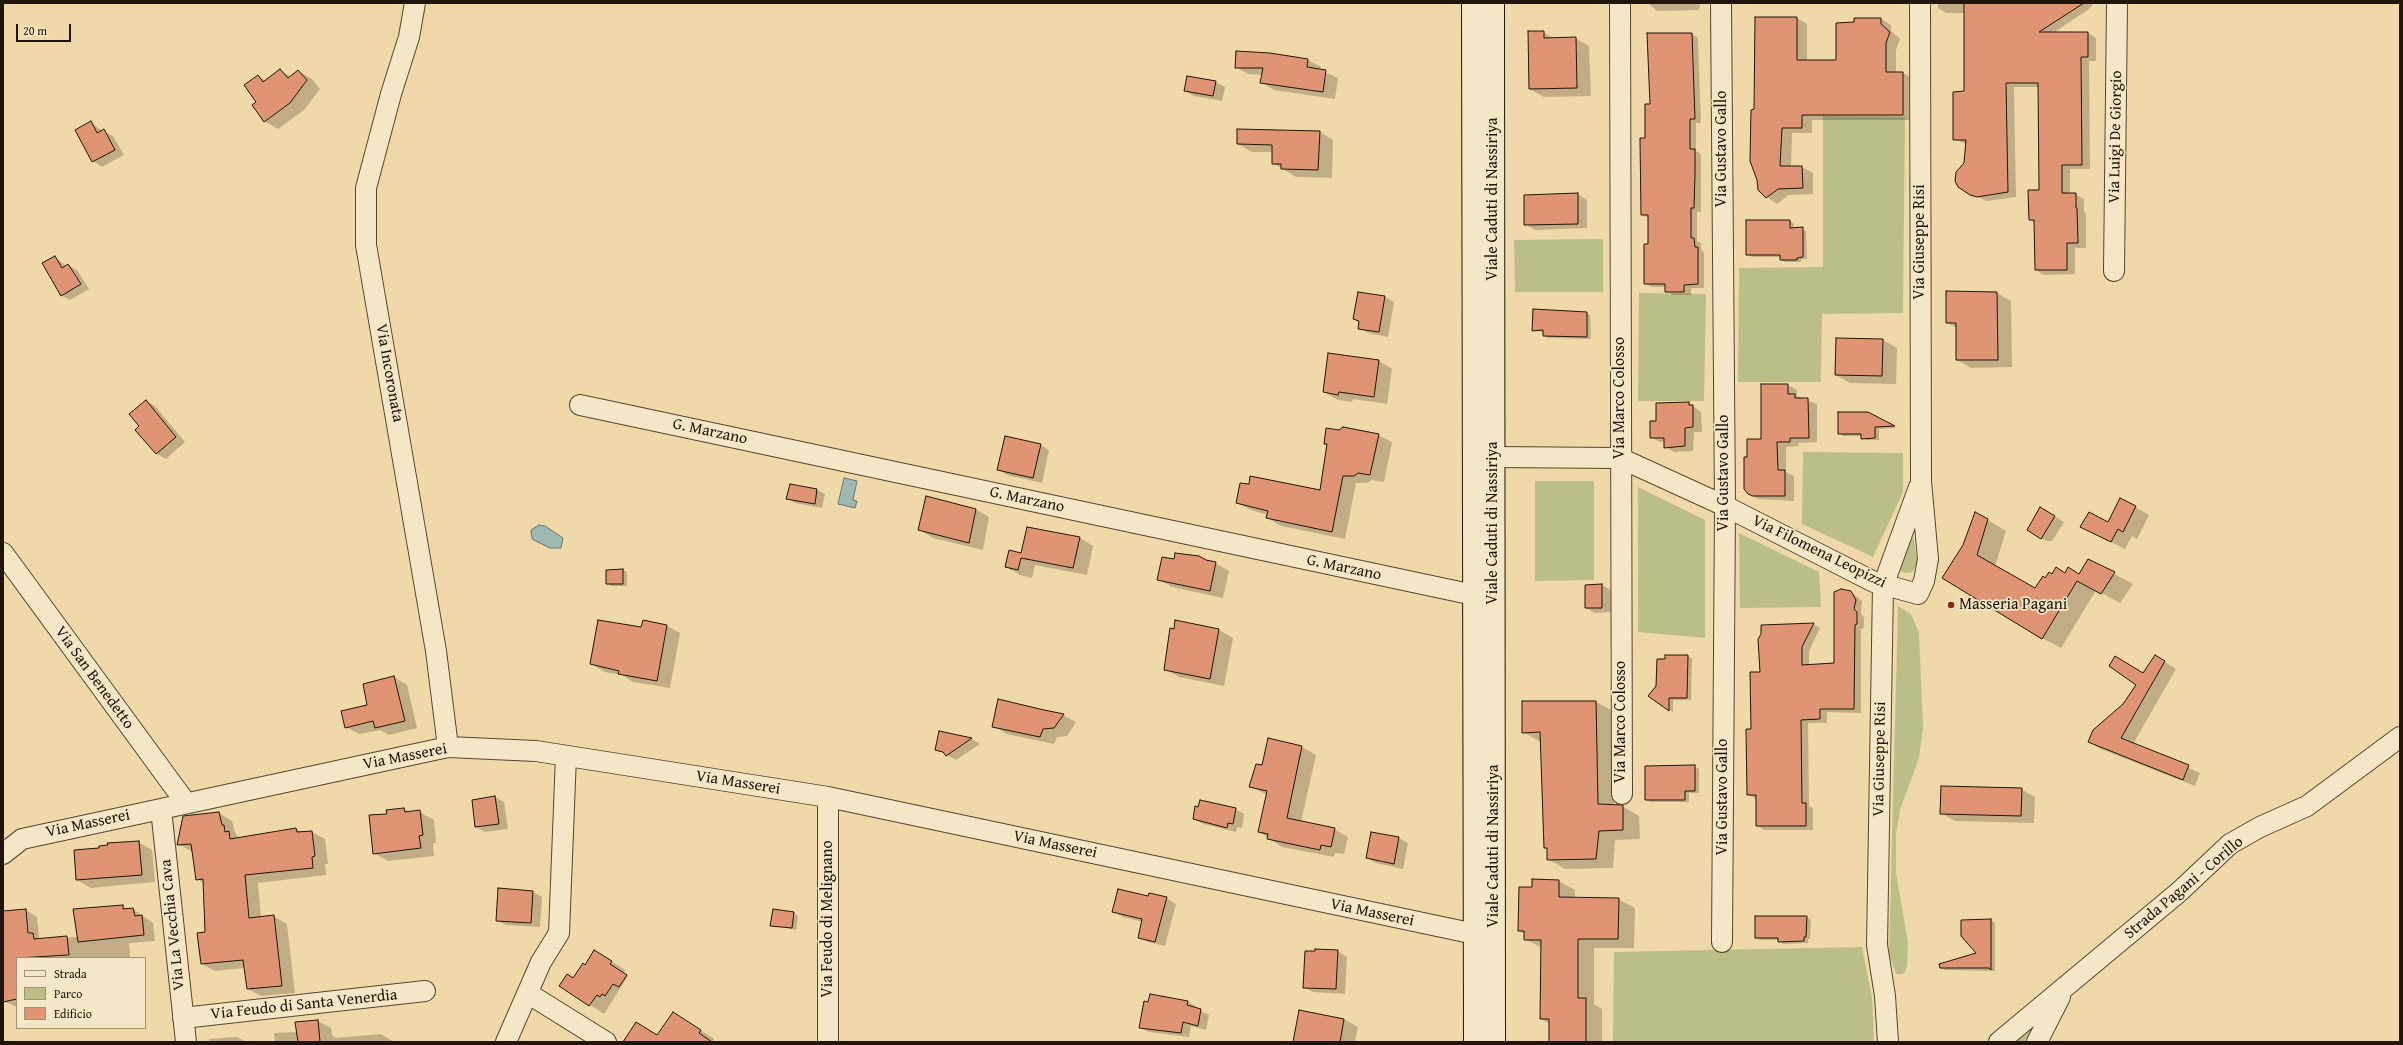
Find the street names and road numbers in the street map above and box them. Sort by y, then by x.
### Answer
street label: Via Luigi De Giorgio [2105,70,2127,204]
street label: Via Gustavo Gallo [1712,91,1732,207]
street label: Viale Caduti di Nassiriya [1483,117,1503,281]
street label: Via Giuseppe Risi [1910,184,1930,300]
street label: Via Incoronata [371,322,407,424]
street label: Via Marco Colosso [1610,337,1630,459]
street label: G. Marzano [671,415,749,449]
street label: Via Gustavo Gallo [1714,415,1734,531]
street label: Viale Caduti di Nassiriya [1483,441,1503,605]
street label: G. Marzano [988,483,1066,517]
street label: Via Filomena Leopizzi [1749,511,1889,593]
street label: G. Marzano [1305,551,1383,585]
street label: Via San Benedetto [50,623,138,733]
street label: Via Marco Colosso [1611,661,1631,783]
street label: Via Giuseppe Risi [1869,701,1891,817]
street label: Via Masserei [361,739,449,775]
street label: Via Gustavo Gallo [1713,739,1733,855]
street label: Viale Caduti di Nassiriya [1484,764,1504,928]
street label: Via Masserei [694,767,782,799]
street label: Via Masserei [44,806,132,842]
street label: Via Masserei [1011,827,1099,863]
street label: Strada Pagani - Corillo [2120,832,2248,944]
street label: Via Feudo di Melignano [818,840,838,998]
street label: Via La Vecchia Cava [157,859,189,991]
street label: Via Masserei [1328,895,1416,931]
street label: Via Feudo di Santa Venerdia [210,986,398,1024]

